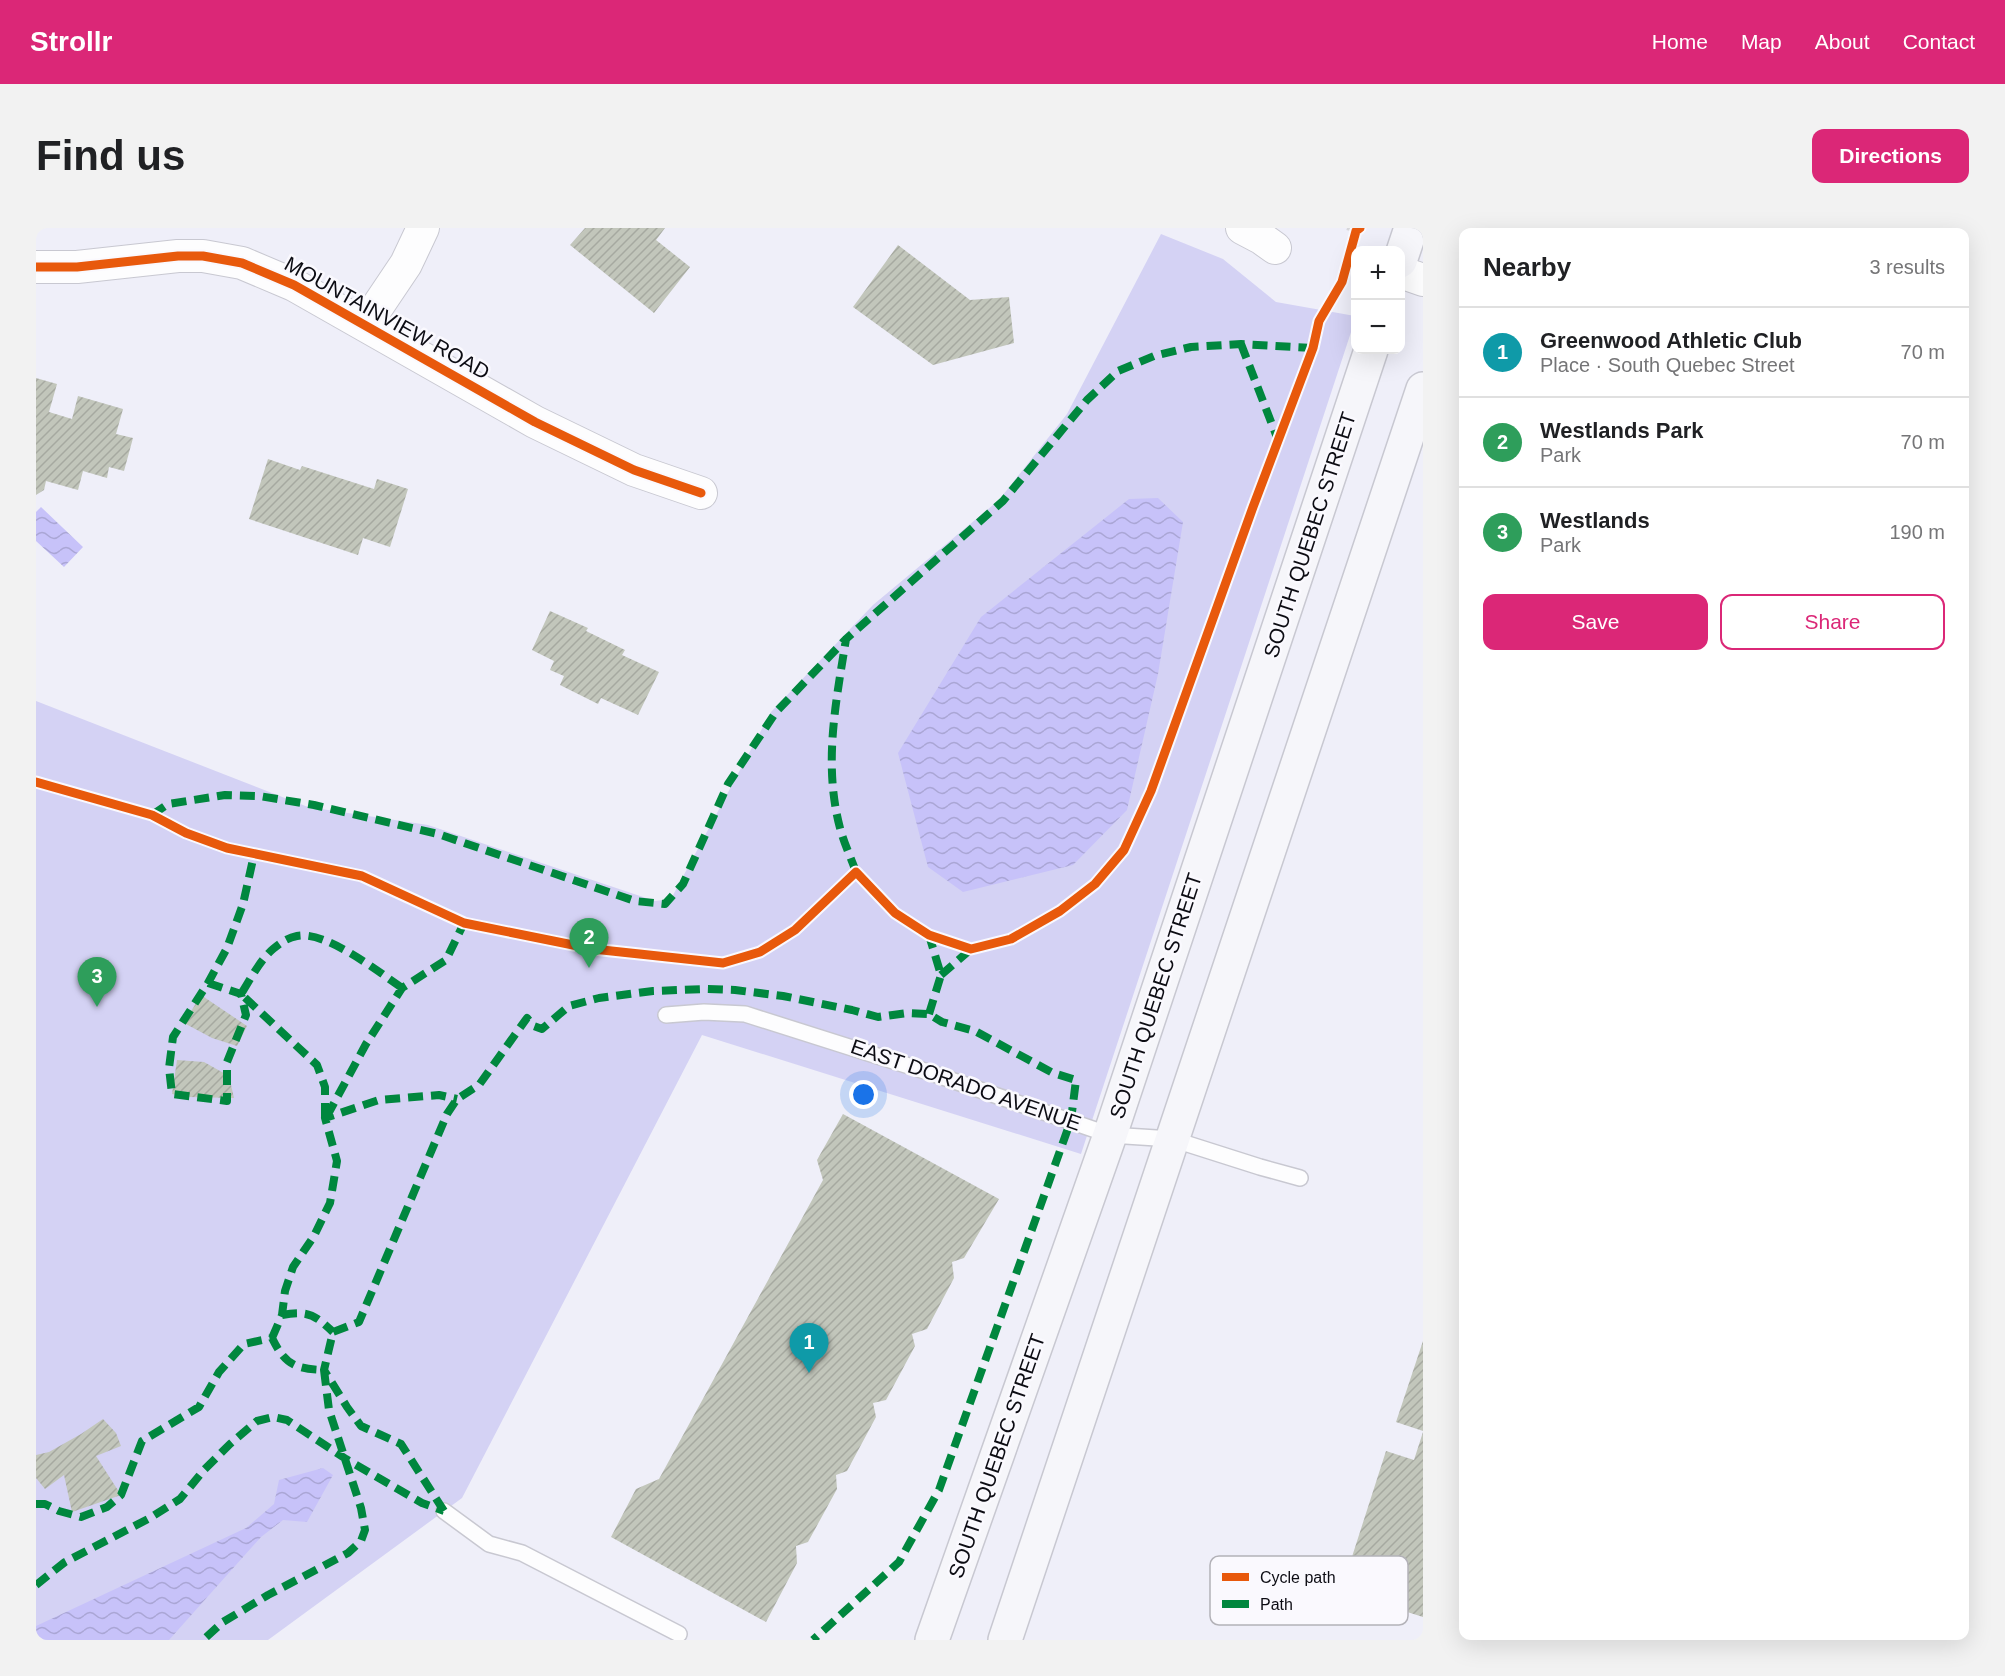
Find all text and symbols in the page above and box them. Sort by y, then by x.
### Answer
text: Strollr [30,26,112,57]
text: Home [1652,30,1708,53]
text: Map [1741,30,1782,53]
text: About [1815,30,1870,53]
text: Contact [1903,30,1975,53]
button: Directions [1812,129,1969,183]
text: Find us [36,132,185,179]
map controls [1351,246,1405,354]
button: + [1351,246,1405,300]
street label: MOUNTAINVIEW ROAD [281,252,494,384]
text: Nearby [1483,252,1571,282]
text: 3 results [1869,256,1945,278]
button: − [1351,300,1405,354]
text: Greenwood Athletic Club [1540,328,1802,353]
text: 1 [1497,341,1508,363]
text: 70 m [1901,341,1945,363]
text: Place · South Quebec Street [1540,354,1795,376]
street label: SOUTH QUEBEC STREET [1259,409,1360,660]
text: Westlands Park [1540,418,1703,443]
text: 2 [1497,431,1508,453]
text: 70 m [1901,431,1945,453]
text: Park [1540,444,1581,466]
text: Westlands [1540,508,1650,533]
text: 3 [1497,521,1508,543]
text: 190 m [1889,521,1945,543]
text: Park [1540,534,1581,556]
button: Save [1483,594,1708,650]
button: Share [1720,594,1945,650]
street label: SOUTH QUEBEC STREET [1105,870,1206,1121]
pin: 2 [570,918,608,968]
pin: 3 [78,958,116,1007]
street label: EAST DORADO AVENUE [848,1034,1084,1135]
your location [849,1080,878,1109]
pin: 1 [790,1324,828,1373]
street label: SOUTH QUEBEC STREET [944,1331,1049,1581]
legend [1210,1556,1408,1625]
text: Cycle path [1260,1569,1336,1586]
text: Path [1260,1596,1293,1613]

